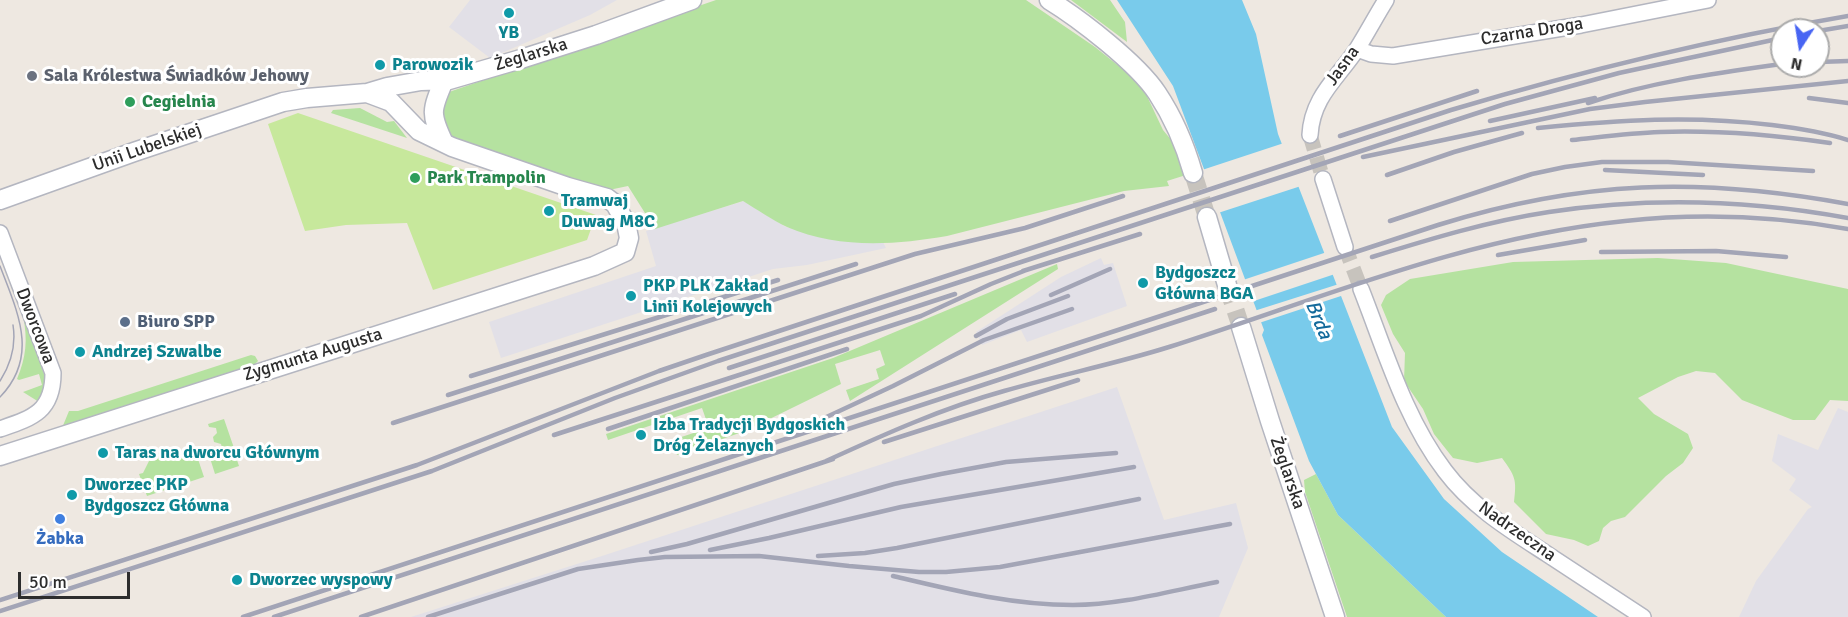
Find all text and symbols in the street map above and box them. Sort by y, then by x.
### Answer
marker: YB [502,6,516,20]
street label: Czarna Droga [1479,13,1585,51]
north arrow [1770,18,1830,78]
place label: YB [499,22,519,44]
street label: Żeglarska [492,34,570,76]
street label: Jasna [1321,42,1365,90]
text: N [1789,53,1804,75]
place label: Parowozik [392,54,473,76]
marker: Parowozik [373,58,387,72]
place label: Sala Królestwa Świadków Jehowy [44,65,309,87]
marker: Sala Królestwa Świadków Jehowy [25,69,39,83]
place label: Cegielnia [142,91,216,113]
marker: Cegielnia [123,95,137,109]
street label: Unii Lubelskiej [90,119,204,177]
place label: Park Trampolin [427,167,546,189]
marker: Park Trampolin [408,171,422,185]
place label: Tramwaj Duwag M8C [561,190,655,232]
marker: Tramwaj Duwag M8C [542,204,556,218]
place label: Bydgoszcz Główna BGA [1155,262,1254,304]
place label: PKP PLK Zakład Linii Kolejowych [643,275,772,318]
marker: Bydgoszcz Główna BGA [1136,276,1150,290]
street label: Dworcowa [11,285,59,367]
marker: PKP PLK Zakład Linii Kolejowych [624,289,638,303]
water label: Brda [1299,297,1337,343]
place label: Biuro SPP [137,311,215,333]
marker: Biuro SPP [118,315,132,329]
street label: Zygmunta Augusta [241,324,385,386]
place label: Andrzej Szwalbe [92,341,222,363]
marker: Andrzej Szwalbe [73,345,87,359]
place label: Izba Tradycji Bydgoskich Dróg Żelaznych [653,414,845,456]
marker: Izba Tradycji Bydgoskich Dróg Żelaznych [634,428,648,442]
street label: Żeglarska [1265,434,1309,512]
place label: Taras na dworcu Głównym [115,442,320,464]
marker: Taras na dworcu Głównym [96,446,110,460]
place label: Dworzec PKP Bydgoszcz Główna [84,474,229,516]
marker: Dworzec PKP Bydgoszcz Główna [65,488,79,502]
street label: Nadrzeczna [1474,497,1560,567]
marker: Żabka [53,512,67,526]
place label: Żabka [36,528,84,550]
scale bar [21,560,134,598]
place label: Dworzec wyspowy [249,569,393,591]
text: 50 m [29,571,67,593]
marker: Dworzec wyspowy [230,573,244,587]

